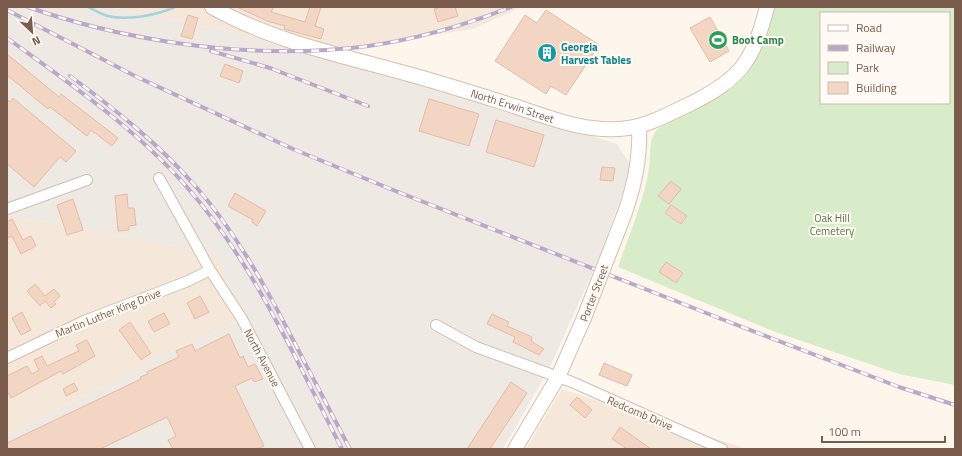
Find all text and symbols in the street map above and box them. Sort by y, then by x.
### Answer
north arrow [12,12,52,52]
legend [820,12,950,104]
text: Road [856,18,882,37]
sports icon: Boot Camp [707,29,729,51]
text: N [29,32,43,50]
place label: Boot Camp [732,32,784,48]
text: Railway [856,38,896,57]
place label: Georgia Harvest Tables [561,39,631,68]
building icon: Georgia Harvest Tables [536,42,558,64]
text: Park [856,58,879,77]
text: Building [856,78,897,97]
street label: North Erwin Street [469,85,556,127]
park label: Oak Hill Cemetery [810,210,855,239]
street label: Porter Street [576,262,612,324]
street label: Martin Luther King Drive [53,284,164,341]
street label: North Avenue [240,326,284,390]
street label: Redcomb Drive [605,392,676,434]
scale bar [822,418,945,444]
text: 100 m [828,422,861,441]

